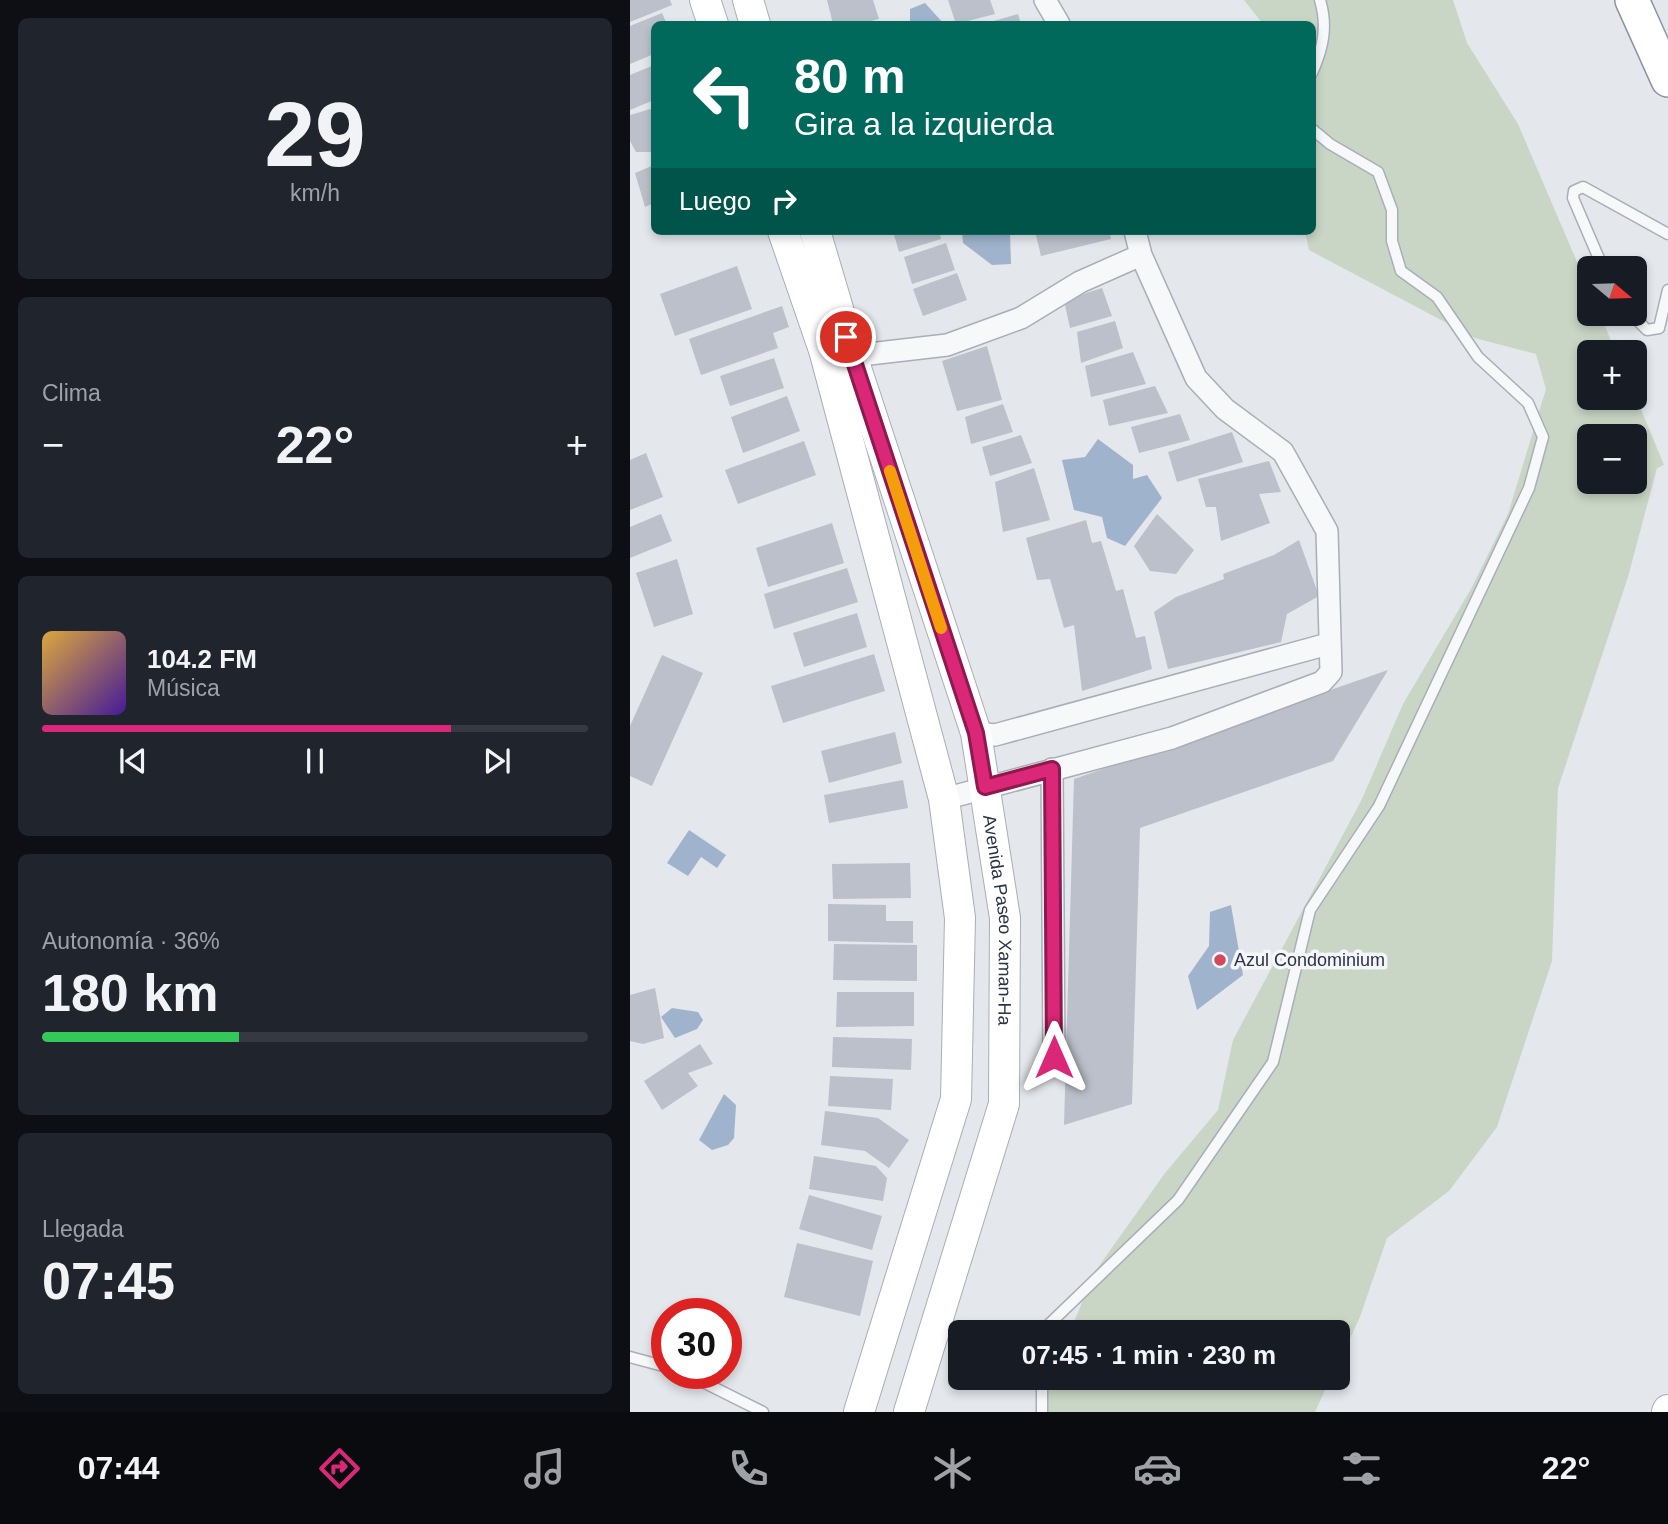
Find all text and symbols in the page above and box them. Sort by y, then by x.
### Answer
icon: left [679,49,770,140]
text: 80 m [794,49,906,103]
text: 29 [264,84,366,185]
text: Gira a la izquierda [794,106,1054,142]
text: km/h [290,180,340,206]
icon: right [765,182,803,220]
text: Luego [679,186,751,216]
north arrow [1577,256,1647,326]
map controls [1577,256,1647,494]
pin [816,307,876,367]
icon: arrive [827,318,865,356]
button: + [1577,340,1647,410]
text: Clima [42,380,101,406]
text: 22° [276,416,354,474]
text: − [42,424,64,466]
text: + [566,424,588,466]
button: − [1577,424,1647,494]
text: 104.2 FM [147,644,257,674]
text: Música [147,675,220,701]
icon: previous [114,742,152,780]
icon: pause [296,742,334,780]
icon: next [478,742,516,780]
street label: Avenida Paseo Xaman-Ha [979,813,1015,1027]
text: Autonomía · 36% [42,928,220,954]
place label: Azul Condominium [1234,950,1385,970]
marker: Azul Condominium [1212,952,1228,968]
text: 180 km [42,964,218,1022]
position arrow [1017,1020,1091,1094]
text: Llegada [42,1216,124,1242]
text: 07:45 [42,1252,175,1310]
speed limit sign: 30 [651,1298,742,1389]
text: 07:45 · 1 min · 230 m [1022,1340,1276,1370]
icon: directions [315,1444,364,1493]
icon: music [520,1444,569,1493]
icon: phone [724,1444,773,1493]
icon: climate [928,1444,977,1493]
icon: car [1133,1444,1182,1493]
icon: filters [1337,1444,1386,1493]
text: 07:44 [78,1450,160,1486]
text: 22° [1542,1450,1590,1486]

